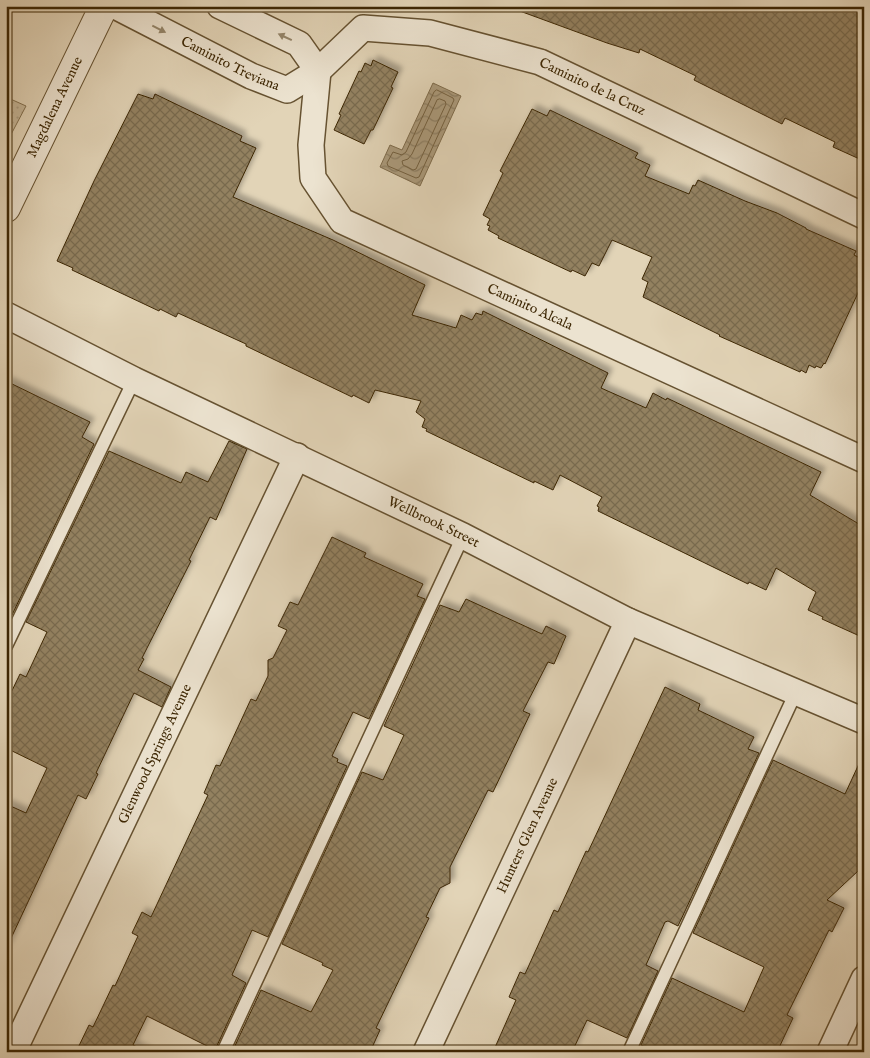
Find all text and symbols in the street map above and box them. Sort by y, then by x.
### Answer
one-way arrow [152,25,166,33]
street label: Caminito Treviana [178,32,283,96]
one-way arrow [278,33,292,41]
street label: Magdalena Avenue [23,53,87,161]
street label: Caminito de la Cruz [536,54,649,120]
street label: Caminito Alcala [484,280,577,335]
street label: Wellbrook Street [385,492,483,552]
street label: Glenwood Springs Avenue [114,681,196,827]
street label: Hunters Glen Avenue [493,774,562,896]

